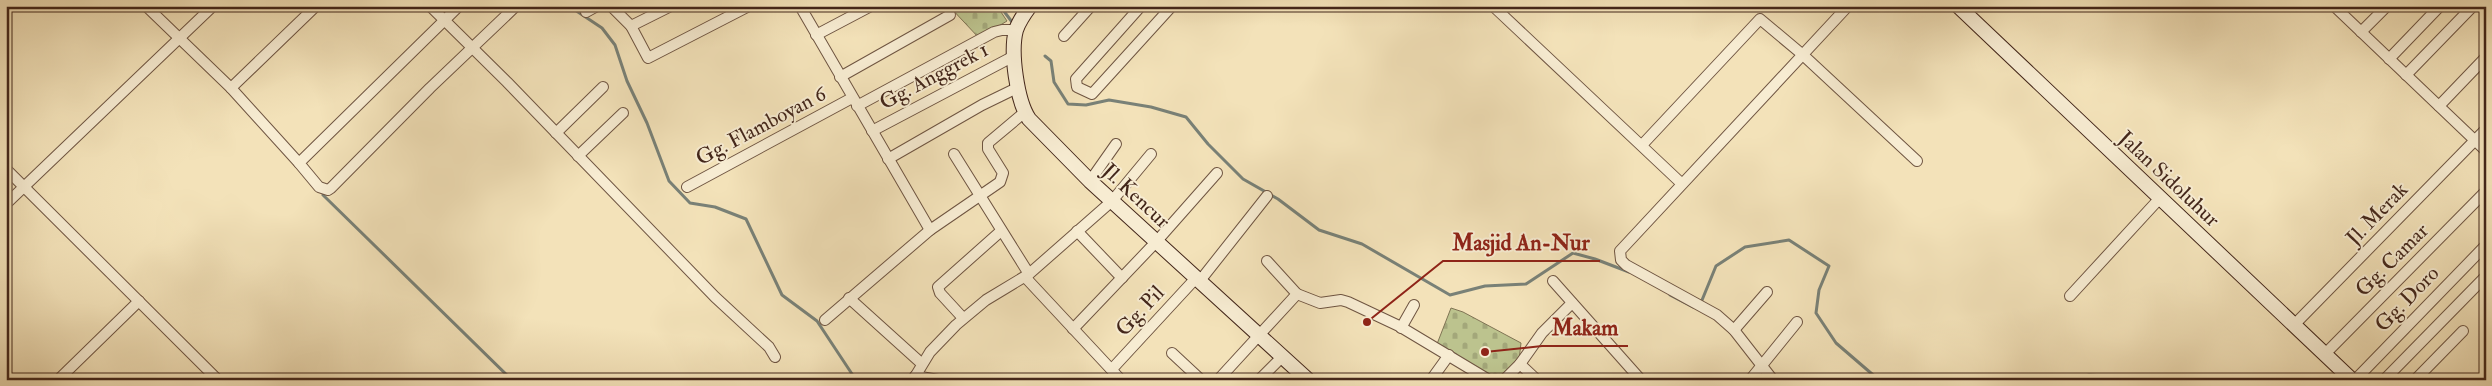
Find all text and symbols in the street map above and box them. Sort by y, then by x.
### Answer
street label: Gg. Anggrek 1 [875,36,993,116]
street label: Gg. Flamboyan 6 [691,80,832,172]
street label: Jalan Sidoluhur [2112,124,2226,233]
street label: Jl. Kencur [1096,157,1176,234]
street label: Jl. Merak [2340,177,2414,252]
street label: Gg. Camar [2350,217,2435,302]
callout: Masjid An-Nur [1443,224,1600,261]
text: Masjid An-Nur [1451,229,1591,257]
street label: Gg. Doro [2369,260,2445,338]
street label: Gg. Pil [1110,280,1171,342]
callout: Makam [1542,309,1628,346]
text: Makam [1551,314,1619,342]

